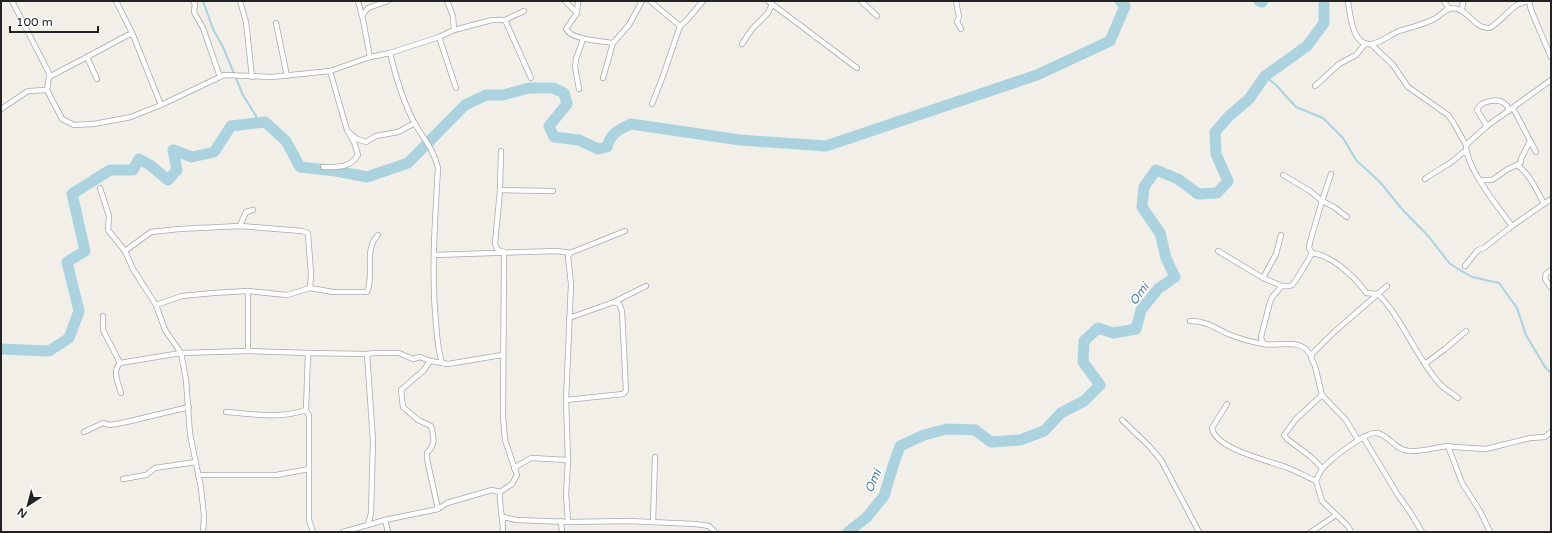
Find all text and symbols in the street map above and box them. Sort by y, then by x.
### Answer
scale bar [10,8,98,34]
text: 100 m [16,15,53,29]
water label: Omi [1126,279,1153,308]
water label: Omi [862,466,885,495]
north arrow [8,485,48,525]
text: N [15,505,30,521]

